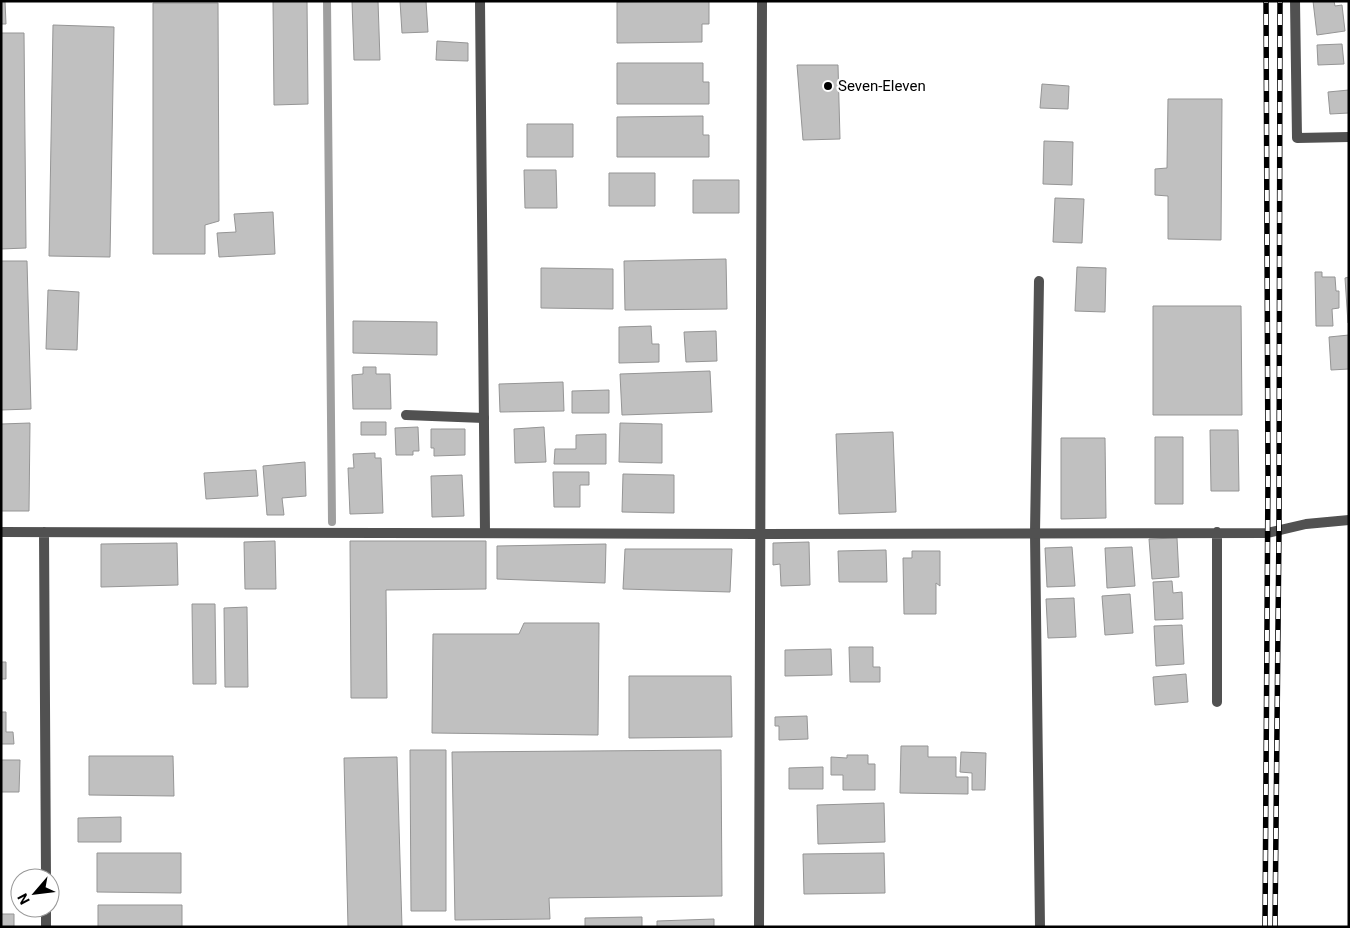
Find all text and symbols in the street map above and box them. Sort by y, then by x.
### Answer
place label: Seven-Eleven [838,77,926,95]
marker: Seven-Eleven [822,80,834,92]
north arrow [10,868,60,918]
text: N [14,891,33,907]

